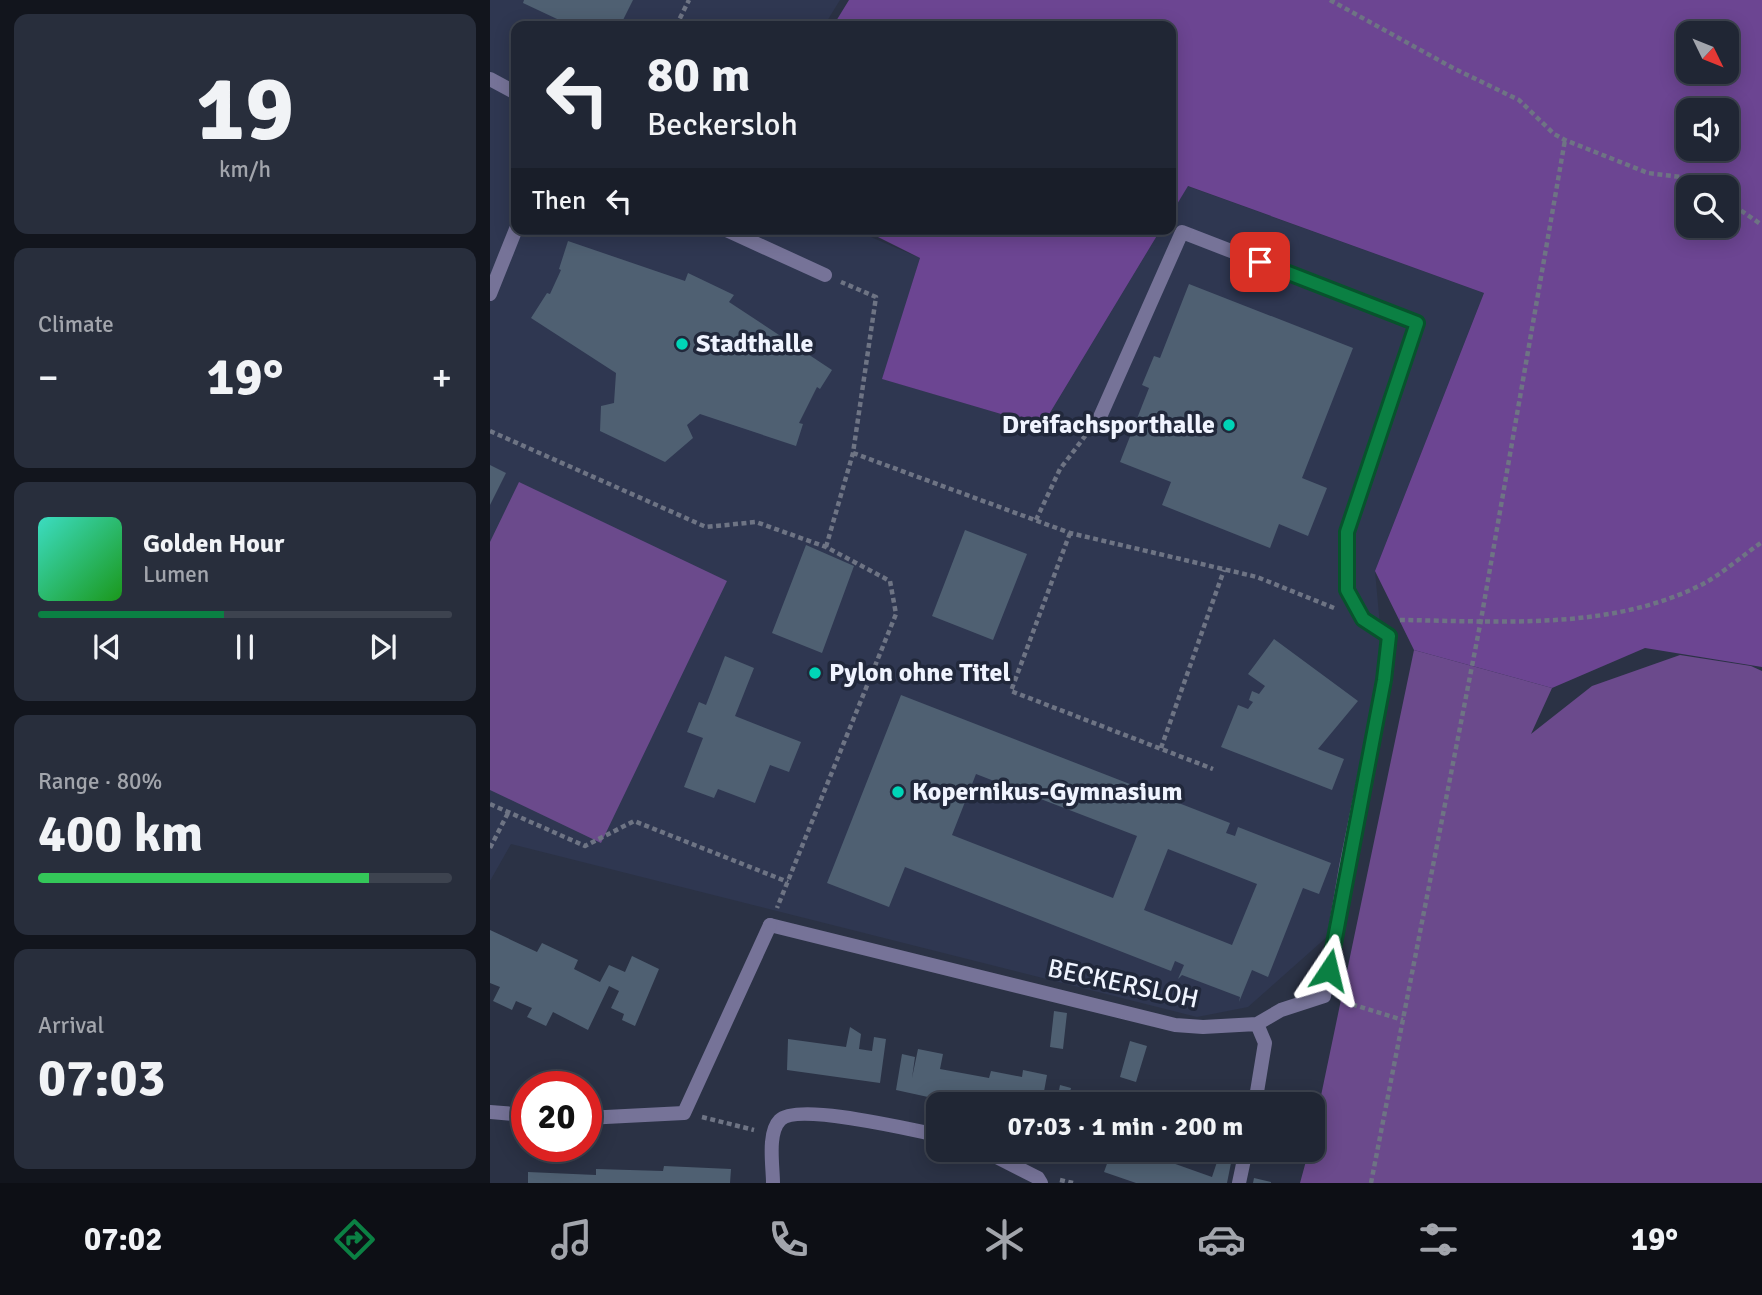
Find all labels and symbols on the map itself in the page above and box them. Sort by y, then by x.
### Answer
north arrow [1676,21,1740,84]
pin [1230,232,1290,292]
place label: Stadthalle [696,328,813,360]
marker: Stadthalle [674,336,690,352]
place label: Dreifachsporthalle [1002,409,1215,441]
marker: Dreifachsporthalle [1221,417,1237,433]
place label: Pylon ohne Titel [829,657,1011,689]
marker: Pylon ohne Titel [807,665,823,681]
place label: Kopernikus-Gymnasium [912,776,1182,808]
marker: Kopernikus-Gymnasium [890,784,906,800]
position arrow [1292,933,1366,1007]
street label: BECKERSLOH [1044,952,1202,1016]
speed limit sign: 20 [511,1071,602,1162]

